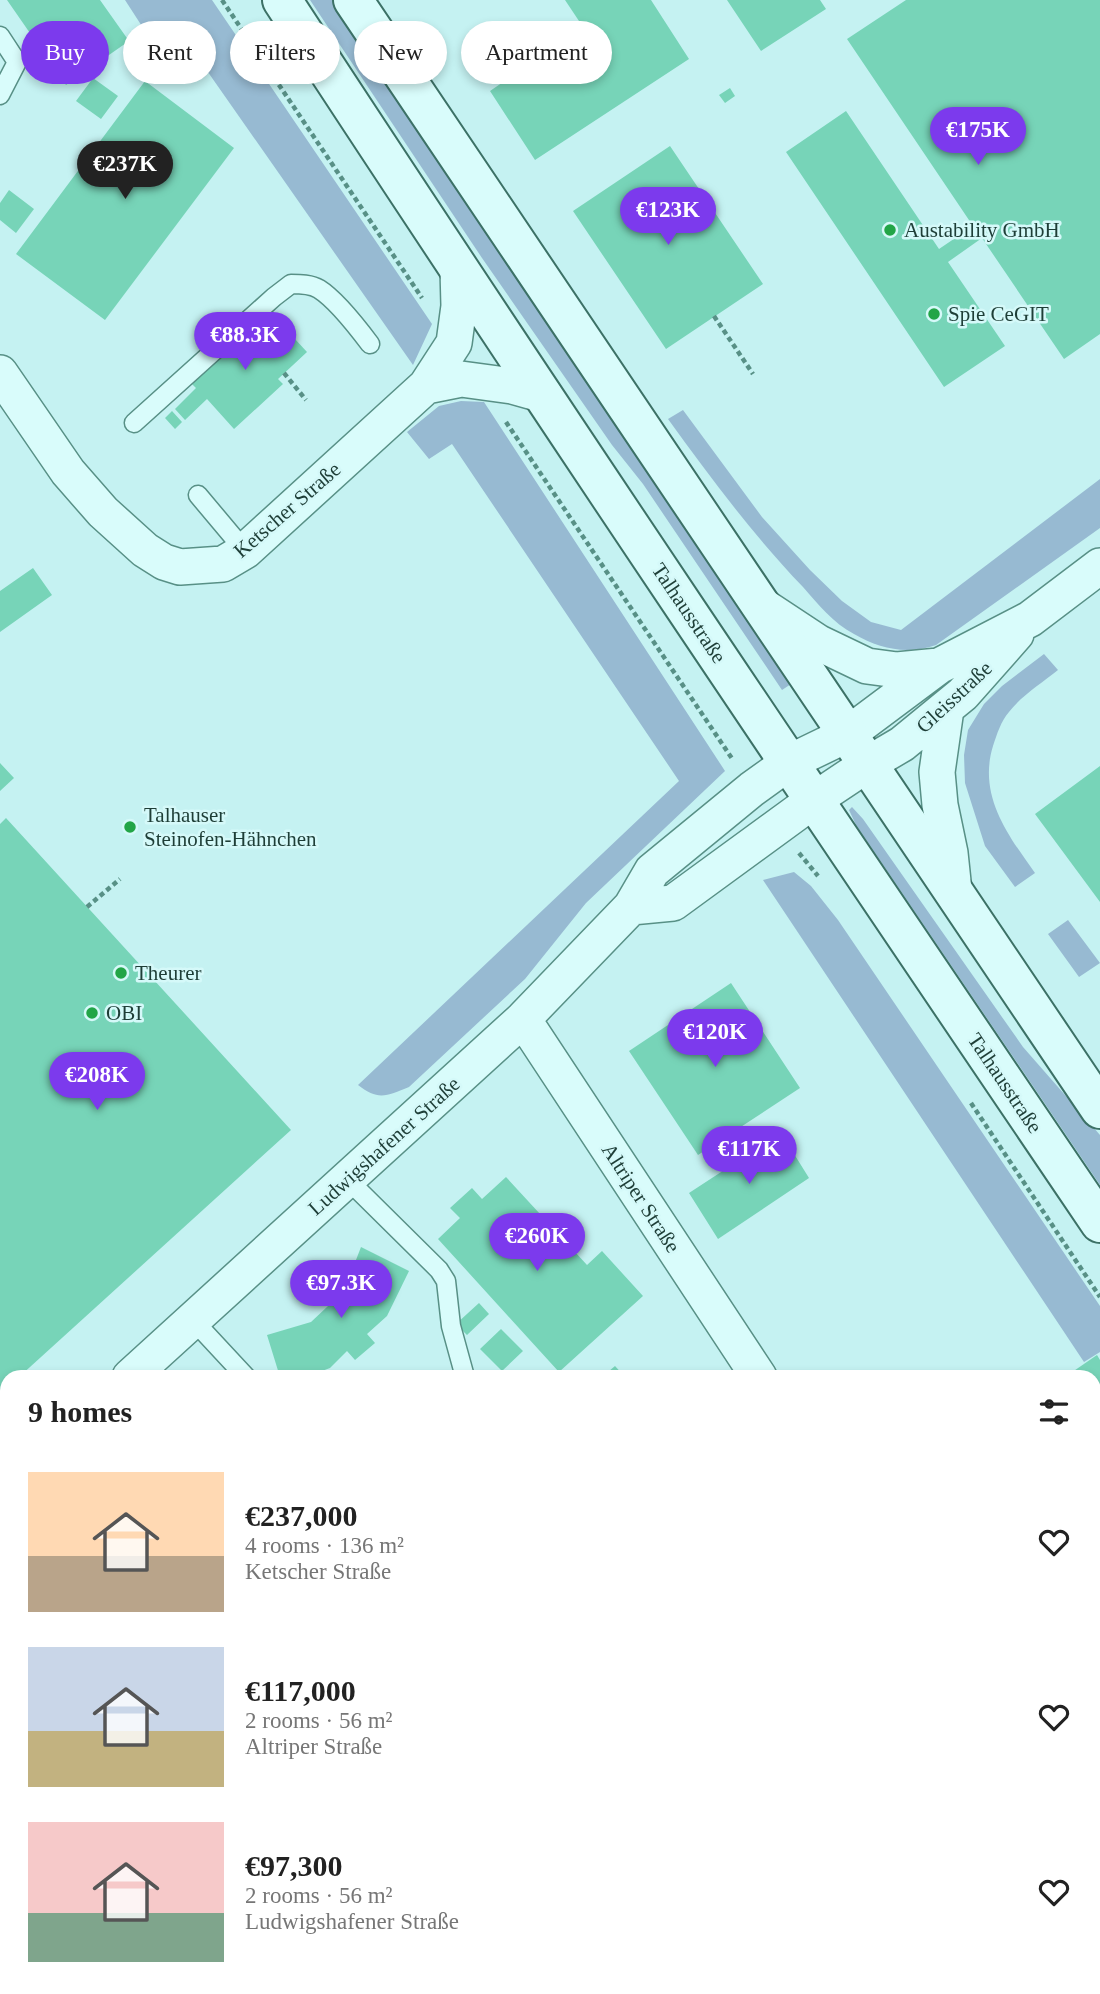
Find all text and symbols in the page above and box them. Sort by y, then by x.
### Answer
chip: Buy [21,21,109,84]
chip: Rent [123,21,216,84]
chip: Filters [230,21,340,84]
chip: New [354,21,447,84]
chip: Apartment [461,21,612,84]
pin: €175K [929,108,1027,167]
text: €175K [946,117,1010,142]
pin: €237K [76,142,174,201]
text: €237K [93,151,157,176]
pin: €123K [619,188,717,247]
text: €123K [636,197,700,222]
place label: Austability GmbH [904,218,1060,242]
marker: Austability GmbH [882,222,898,238]
place label: Spie CeGIT [948,302,1049,326]
marker: Spie CeGIT [926,306,942,322]
pin: €88.3K [188,312,302,372]
text: €88.3K [210,322,280,347]
street label: Ketscher Straße [229,457,345,563]
street label: Talhausstraße [647,559,731,667]
street label: Gleisstraße [911,656,997,738]
place label: Talhauser Steinofen-Hähnchen [144,803,317,851]
marker: Talhauser Steinofen-Hähnchen [122,819,138,835]
place label: Theurer [135,961,201,985]
marker: Theurer [113,965,129,981]
place label: OBI [106,1001,142,1025]
marker: OBI [84,1005,100,1021]
pin: €120K [666,1010,764,1069]
text: €120K [683,1019,747,1044]
street label: Talhausstraße [963,1029,1047,1137]
pin: €208K [48,1052,146,1112]
text: €208K [65,1062,129,1087]
street label: Ludwigshafener Straße [303,1072,465,1220]
pin: €117K [700,1126,798,1186]
text: €117K [718,1136,780,1161]
street label: Altriper Straße [597,1139,685,1257]
pin: €260K [488,1214,586,1273]
text: €260K [505,1223,569,1248]
pin: €97.3K [284,1260,398,1320]
text: €97.3K [306,1270,376,1295]
icon: filters [1035,1393,1073,1431]
text: 9 homes [28,1395,132,1428]
text: €237,000 [245,1499,358,1532]
icon: home [84,1500,168,1584]
icon: heart [1035,1523,1073,1561]
text: 4 rooms · 136 m² [245,1533,404,1558]
text: Ketscher Straße [245,1559,391,1584]
text: €117,000 [245,1674,356,1707]
icon: home [84,1675,168,1759]
icon: heart [1035,1698,1073,1736]
text: 2 rooms · 56 m² [245,1708,392,1733]
text: Altriper Straße [245,1734,382,1759]
text: €97,300 [245,1849,343,1882]
icon: home [84,1850,168,1934]
icon: heart [1035,1873,1073,1911]
text: 2 rooms · 56 m² [245,1883,392,1908]
text: Ludwigshafener Straße [245,1909,459,1934]

